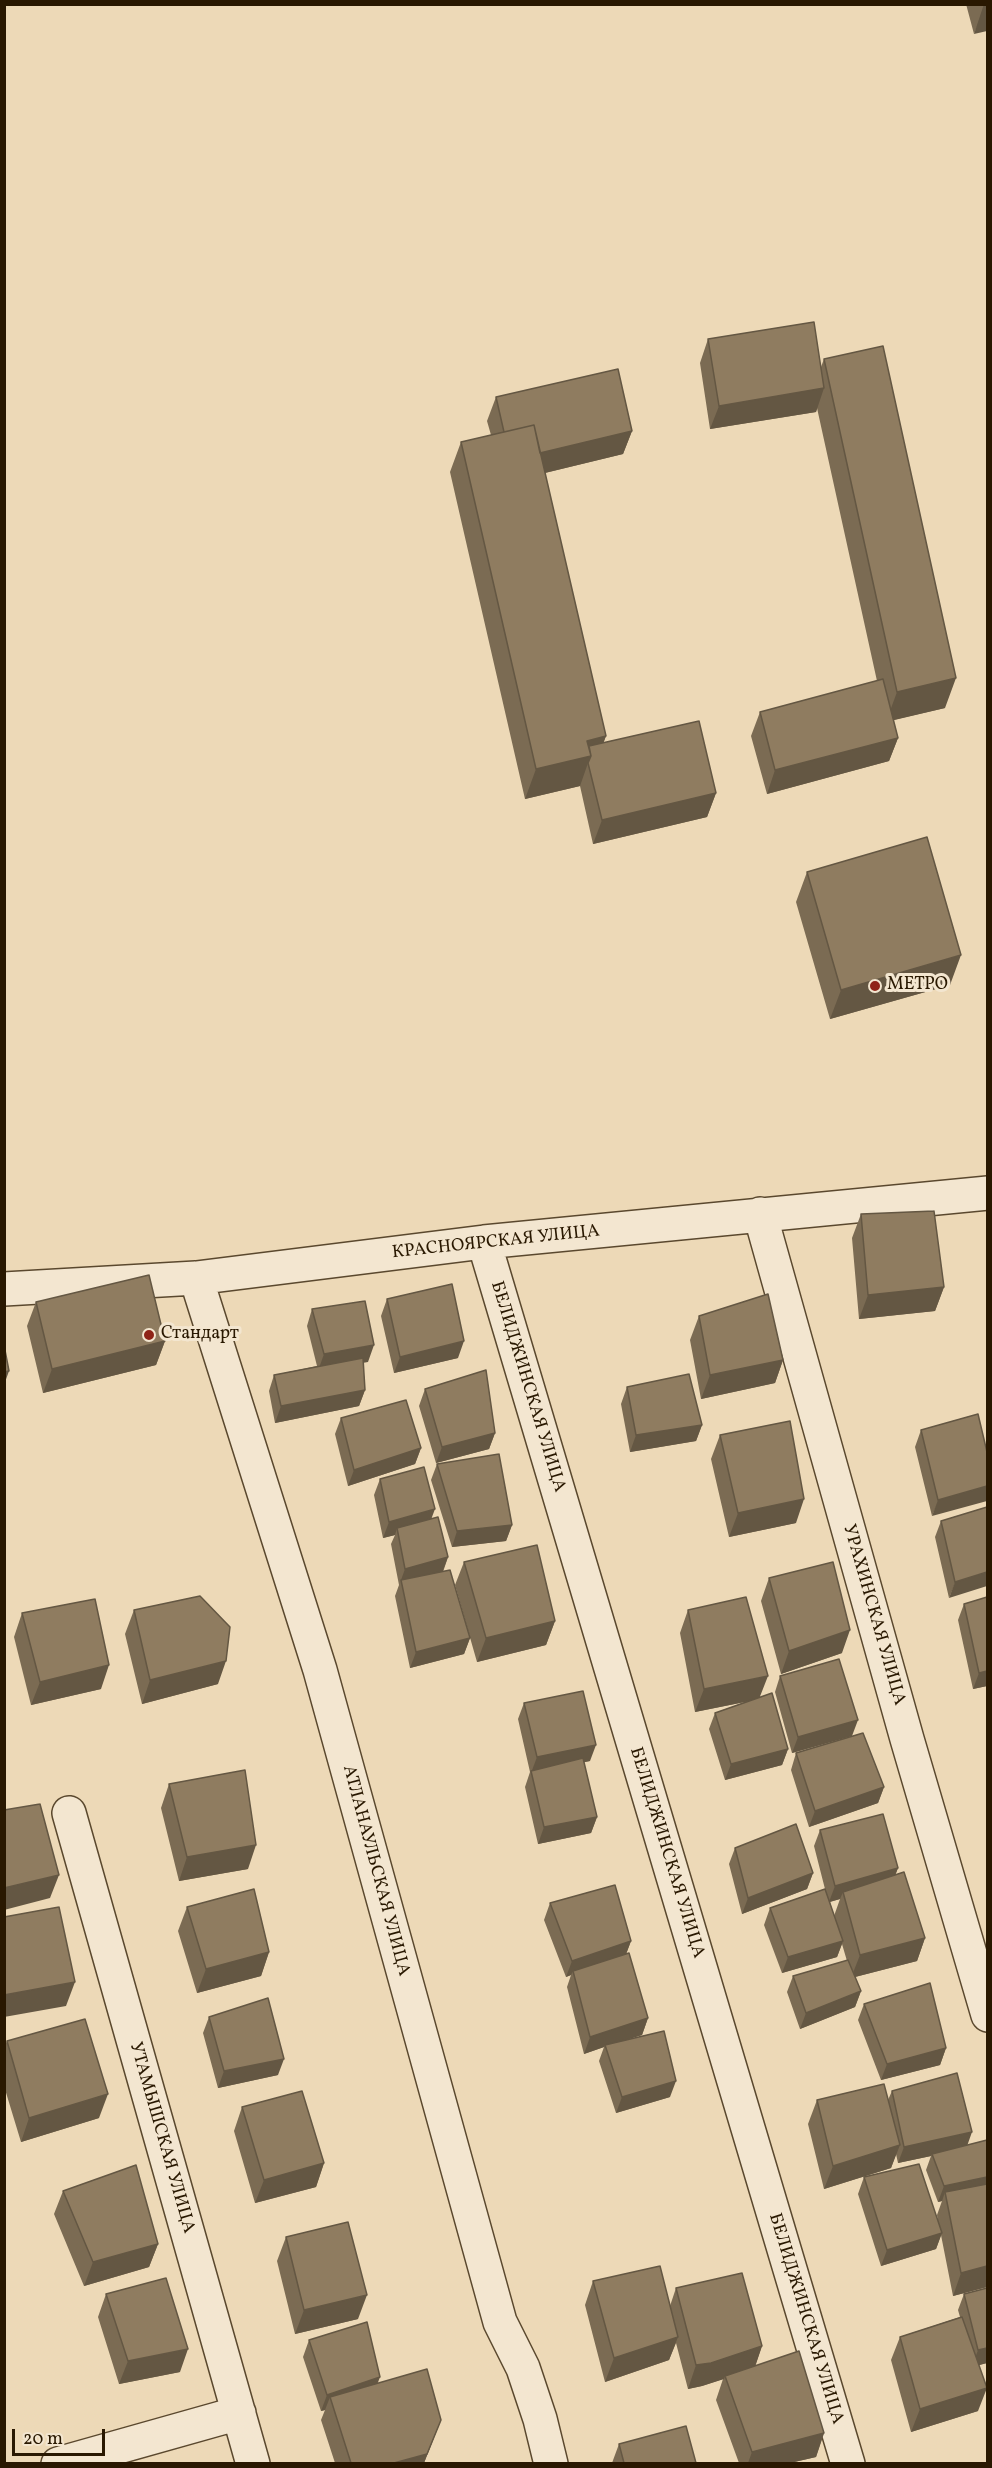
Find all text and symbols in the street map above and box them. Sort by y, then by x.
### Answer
place label: МЕТРО [887,975,948,997]
marker: МЕТРО [868,979,882,993]
street label: КРАСНОЯРСКАЯ УЛИЦА [391,1221,601,1265]
street label: БЕЛИДЖИНСКАЯ УЛИЦА [485,1279,569,1495]
place label: Стандарт [161,1324,239,1346]
marker: Стандарт [142,1328,156,1342]
street label: УРАХИНСКАЯ УЛИЦА [837,1522,909,1708]
street label: БЕЛИДЖИНСКАЯ УЛИЦА [624,1745,708,1961]
street label: АТЛАНАУЛЬСКАЯ УЛИЦА [336,1763,414,1979]
street label: УТАМЫШСКАЯ УЛИЦА [123,2040,199,2236]
street label: БЕЛИДЖИНСКАЯ УЛИЦА [763,2211,847,2427]
scale bar [15,2417,108,2455]
text: 20 m [23,2427,63,2452]

